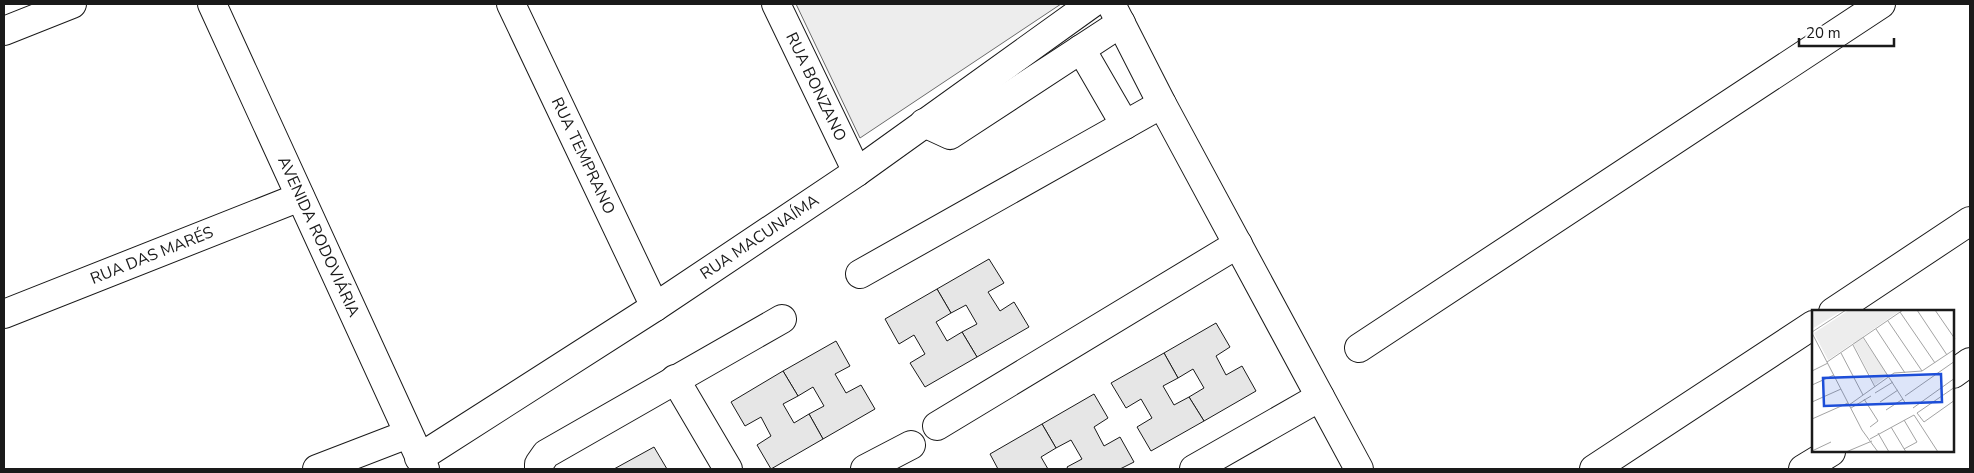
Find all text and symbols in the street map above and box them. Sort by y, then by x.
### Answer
scale bar [1799,15,1894,47]
text: 20 m [1806,23,1841,43]
street label: RUA BONZANO [780,29,852,145]
street label: RUA TEMPRANO [546,94,620,218]
street label: AVENIDA RODOVIÁRIA [272,153,365,321]
street label: RUA MACUNAÍMA [696,189,824,285]
street label: RUA DAS MARÉS [87,221,217,290]
inset map [1812,310,1954,453]

